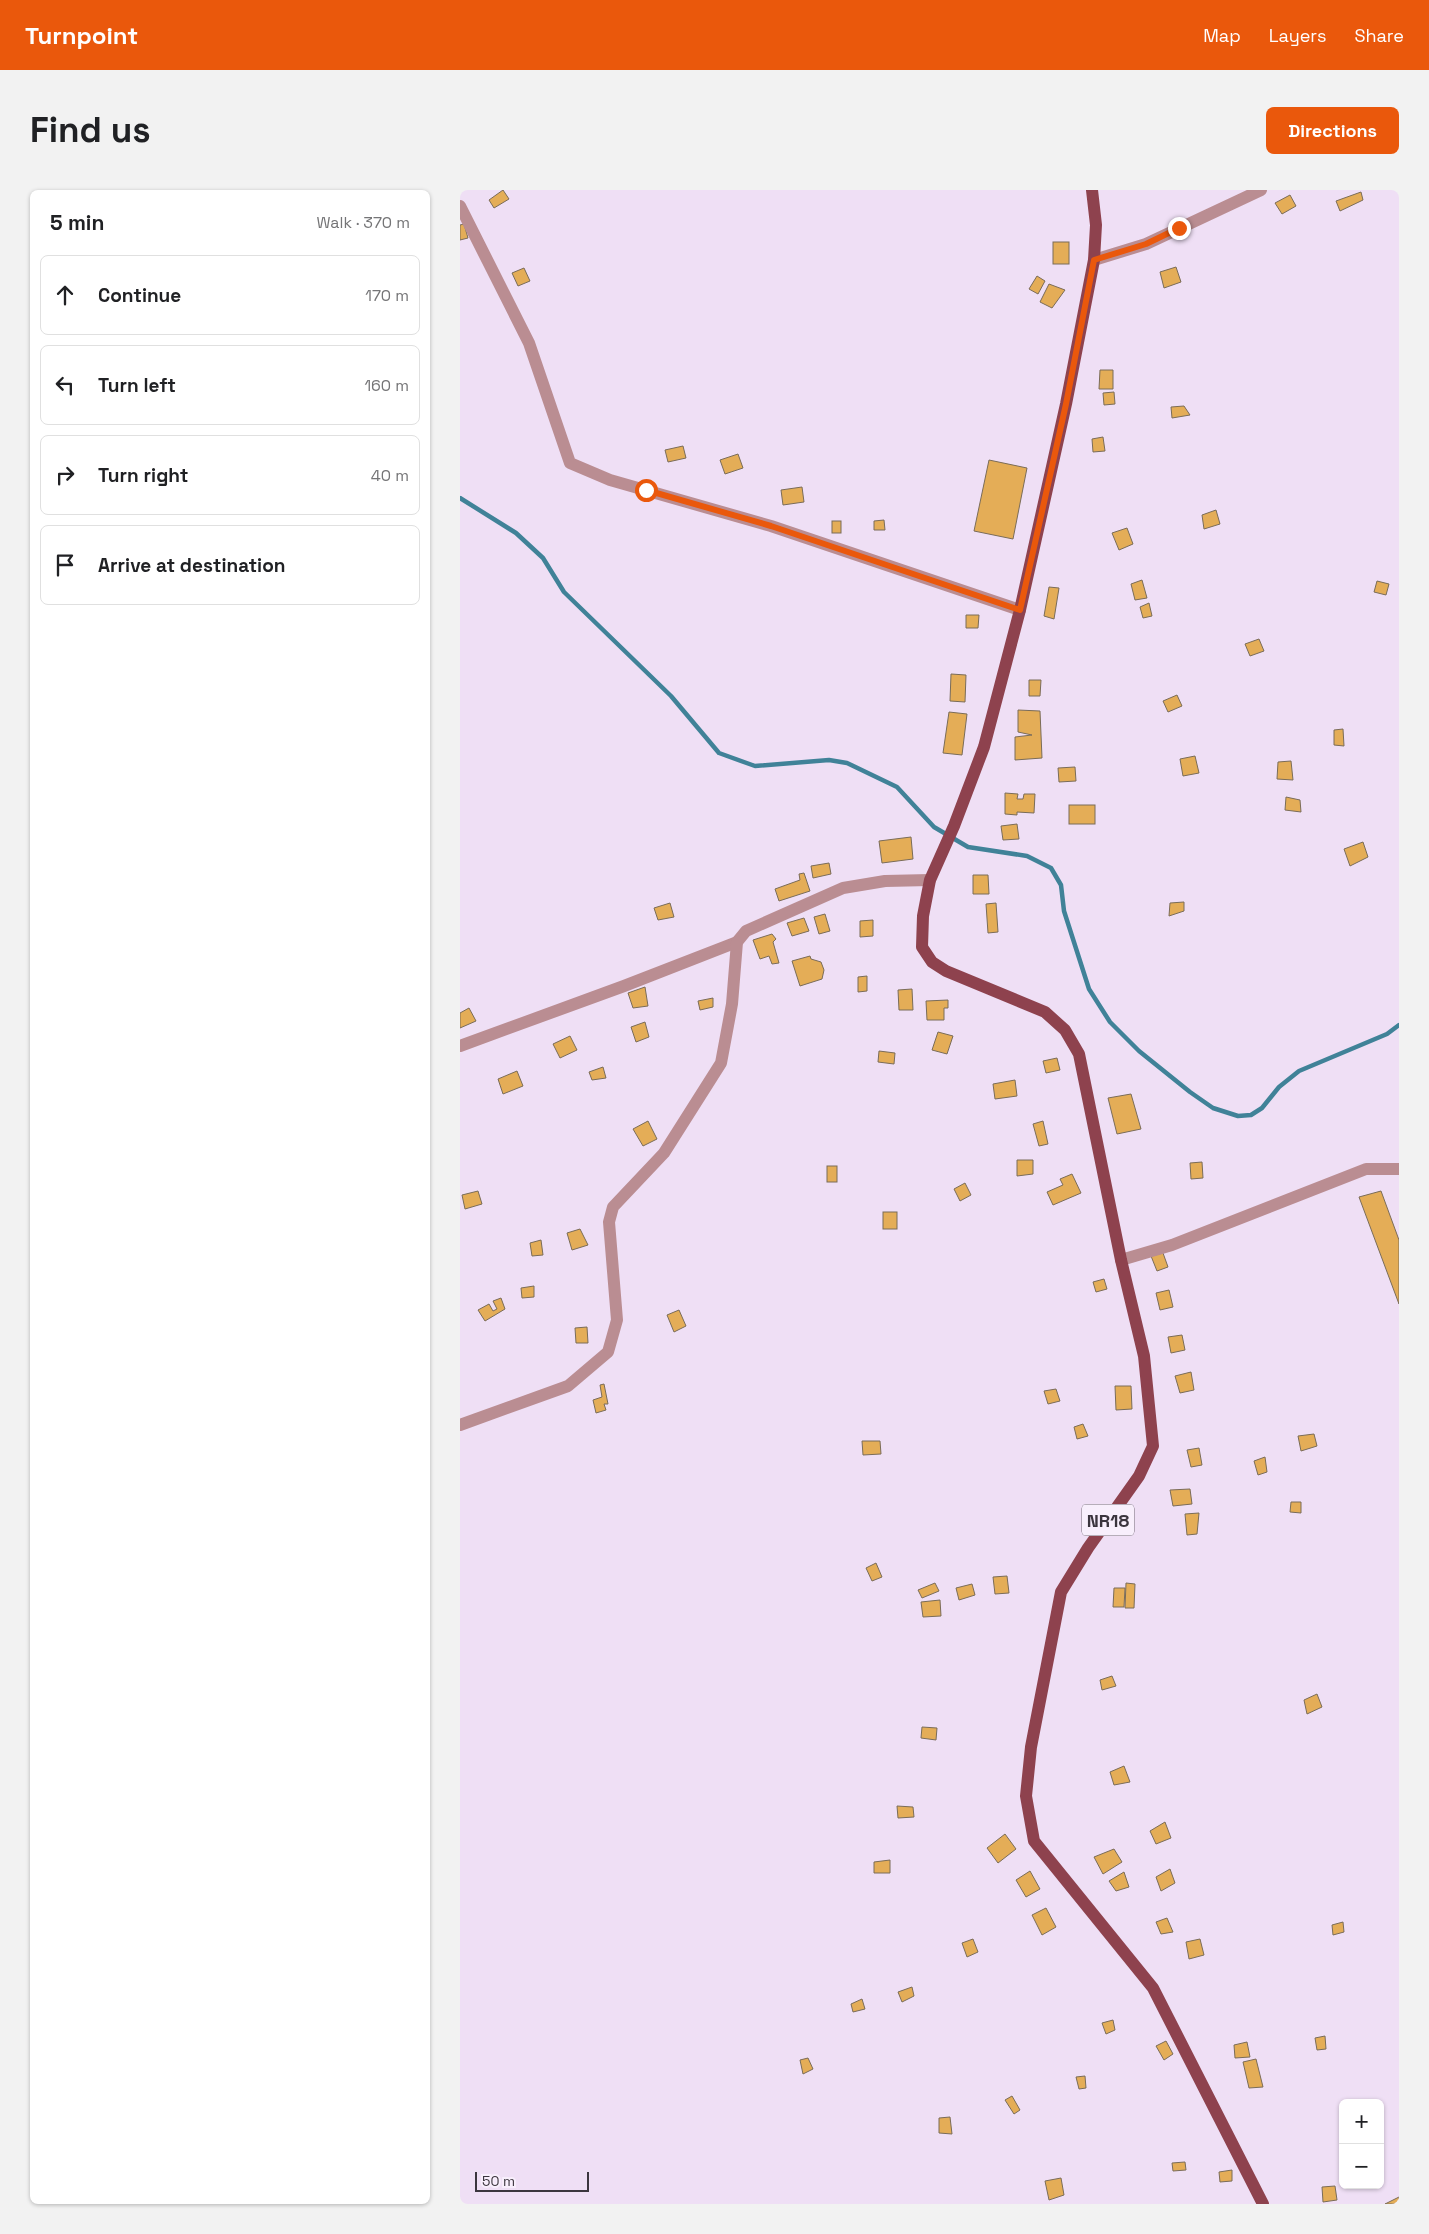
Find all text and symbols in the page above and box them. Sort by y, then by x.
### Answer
text: Turnpoint [25,20,138,51]
text: Map [1203,24,1241,47]
text: Layers [1269,24,1326,47]
text: Share [1354,24,1404,47]
button: Directions [1266,107,1399,154]
text: Find us [30,108,151,152]
text: 5 min [50,209,104,236]
text: Walk · 370 m [317,212,410,233]
route end [1168,217,1191,240]
icon: ahead [51,281,79,309]
text: Continue [98,283,181,308]
text: 170 m [365,285,409,306]
icon: left [51,371,79,399]
text: Turn left [98,373,176,398]
text: 160 m [364,375,409,396]
icon: right [51,461,79,489]
text: Turn right [98,463,188,488]
text: 40 m [371,465,409,486]
route start [635,479,658,502]
icon: arrive [51,551,79,579]
text: Arrive at destination [98,553,286,578]
road number: NR18 [1082,1504,1134,1536]
map controls [1339,2099,1384,2189]
button: + [1339,2099,1384,2144]
button: − [1339,2144,1384,2189]
scale bar [475,2169,589,2192]
text: 50 m [482,2172,515,2190]

